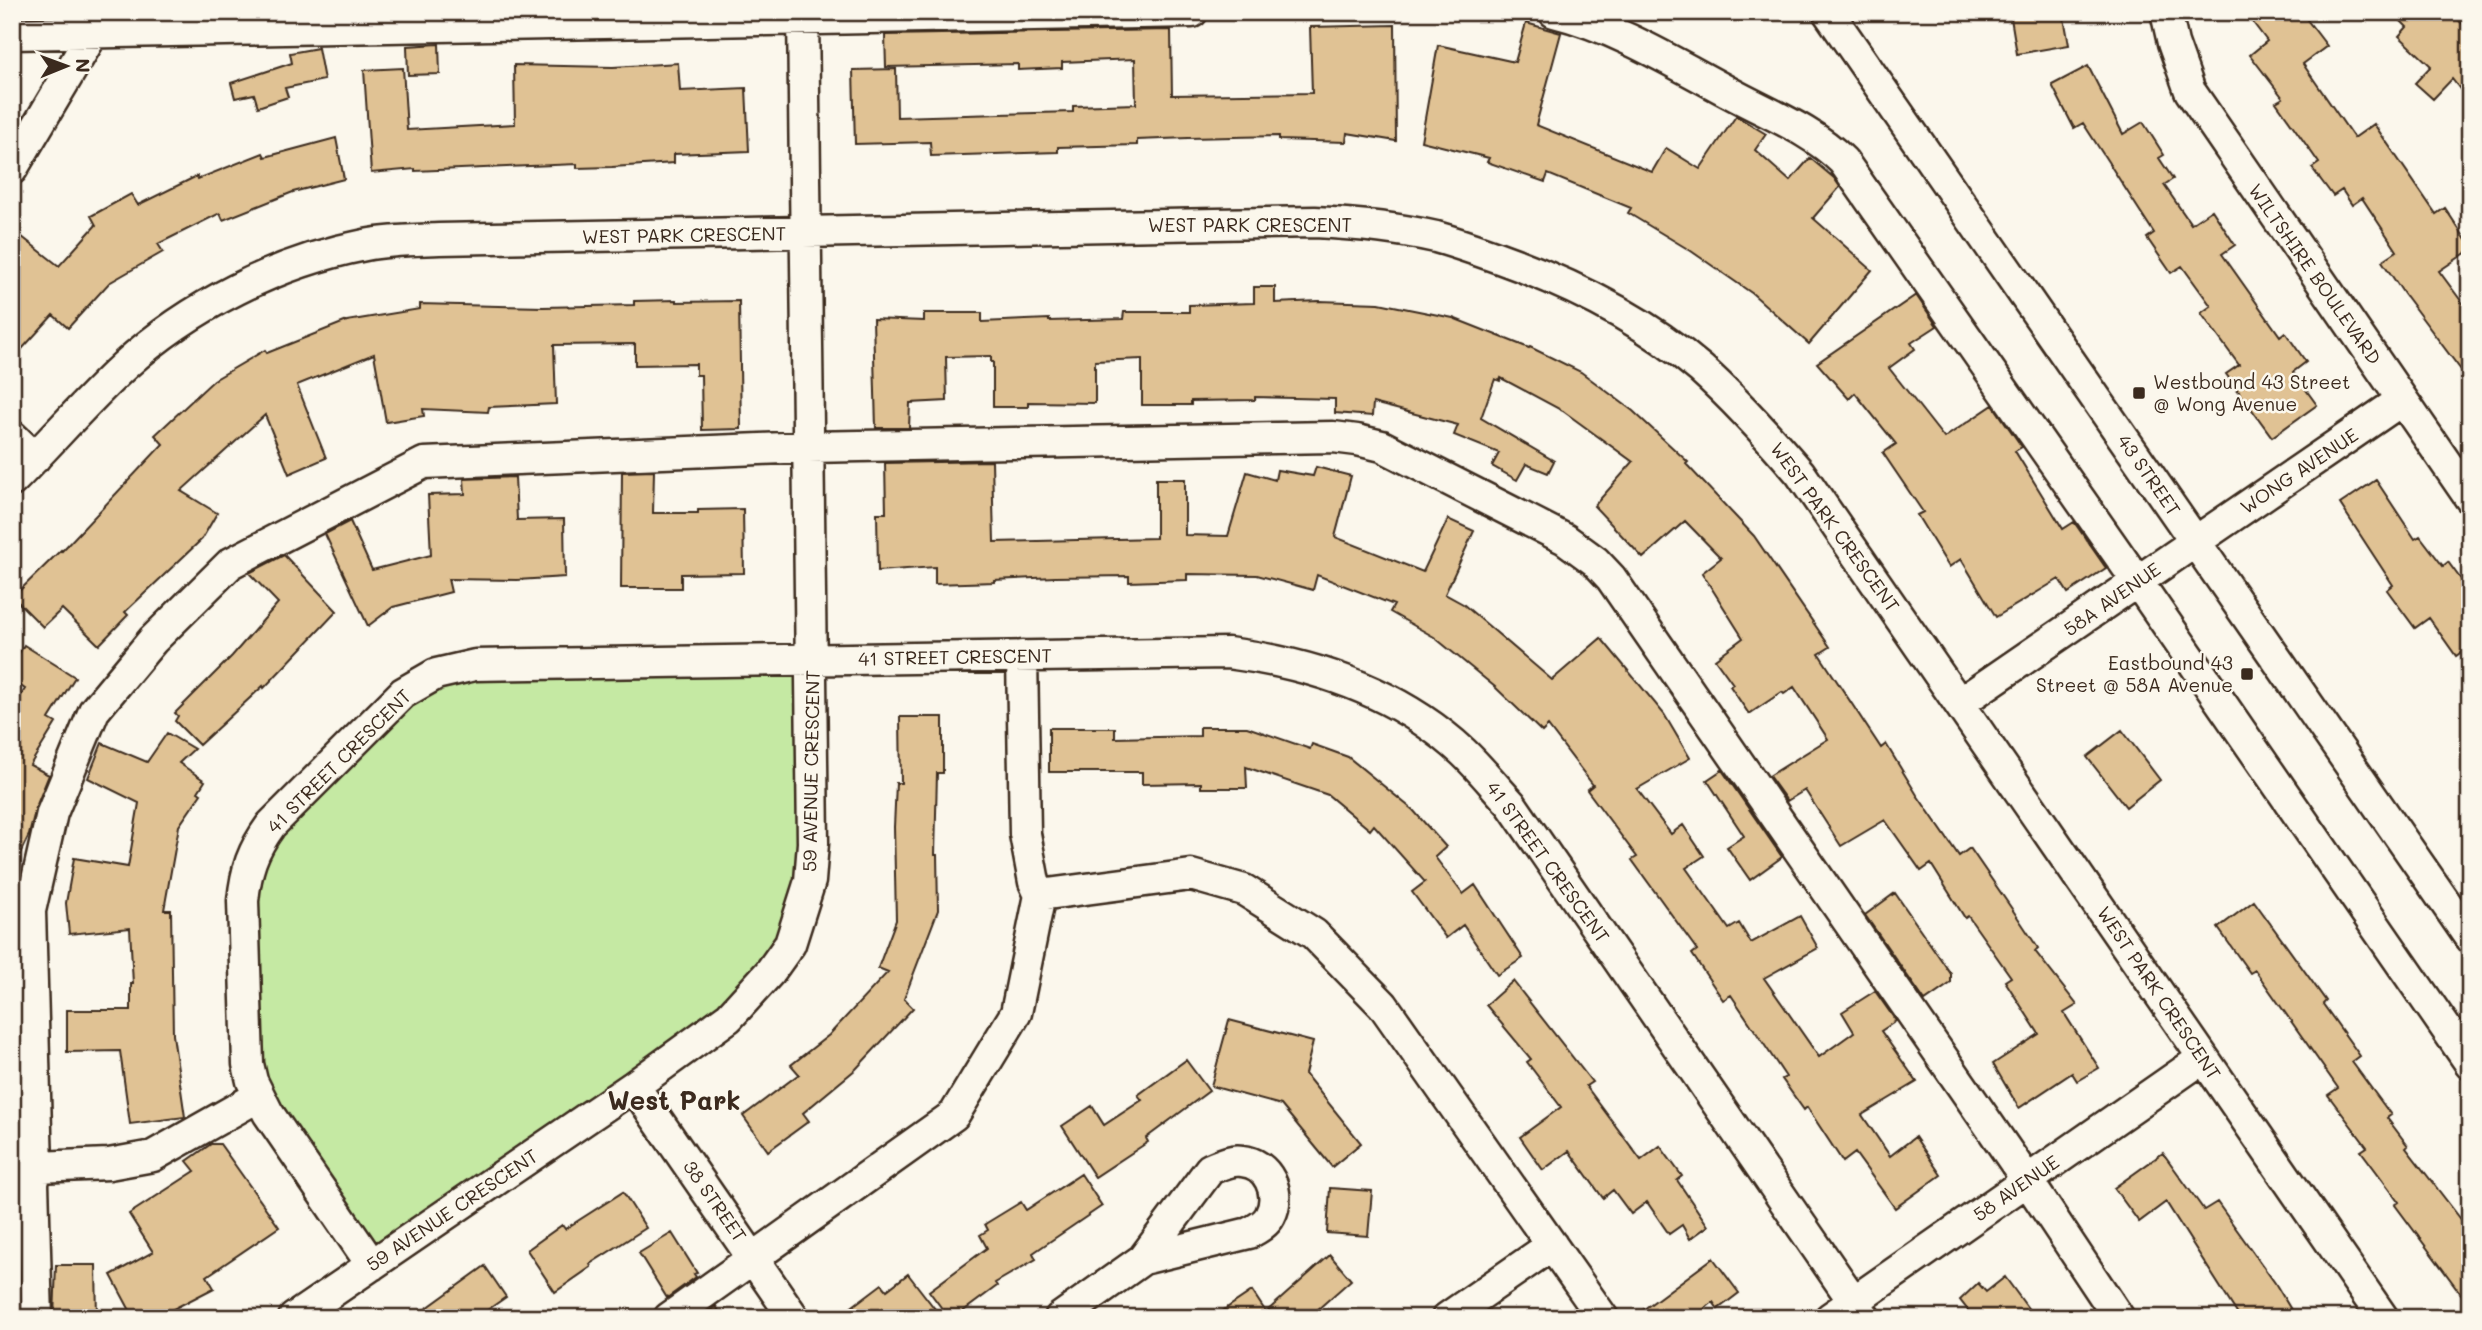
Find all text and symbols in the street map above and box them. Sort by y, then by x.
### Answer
north arrow [32,32,102,102]
text: N [71,58,96,73]
street label: WILTSHIRE BOULEVARD [2243,178,2387,369]
street label: WEST PARK CRESCENT [1148,212,1352,237]
street label: WEST PARK CRESCENT [582,220,786,249]
place label: Westbound 43 Street @ Wong Avenue [2153,369,2350,416]
marker: Westbound 43 Street @ Wong Avenue [2131,385,2147,401]
street label: WONG AVENUE [2235,422,2363,519]
street label: 43 STREET [2112,429,2187,520]
street label: WEST PARK CRESCENT [1765,437,1906,617]
street label: 58A AVENUE [2058,556,2165,641]
street label: 41 STREET CRESCENT [858,642,1052,671]
place label: Eastbound 43 Street @ 58A Avenue [2036,650,2233,697]
marker: Eastbound 43 Street @ 58A Avenue [2239,666,2255,682]
street label: 59 AVENUE CRESCENT [796,670,825,872]
street label: 41 STREET CRESCENT [261,683,416,838]
street label: 41 STREET CRESCENT [1481,776,1616,948]
street label: WEST PARK CRESCENT [2092,901,2227,1084]
district label: West Park [608,1083,740,1117]
street label: 59 AVENUE CRESCENT [361,1143,542,1276]
street label: 58 AVENUE [1968,1149,2064,1226]
street label: 38 STREET [678,1155,753,1247]

